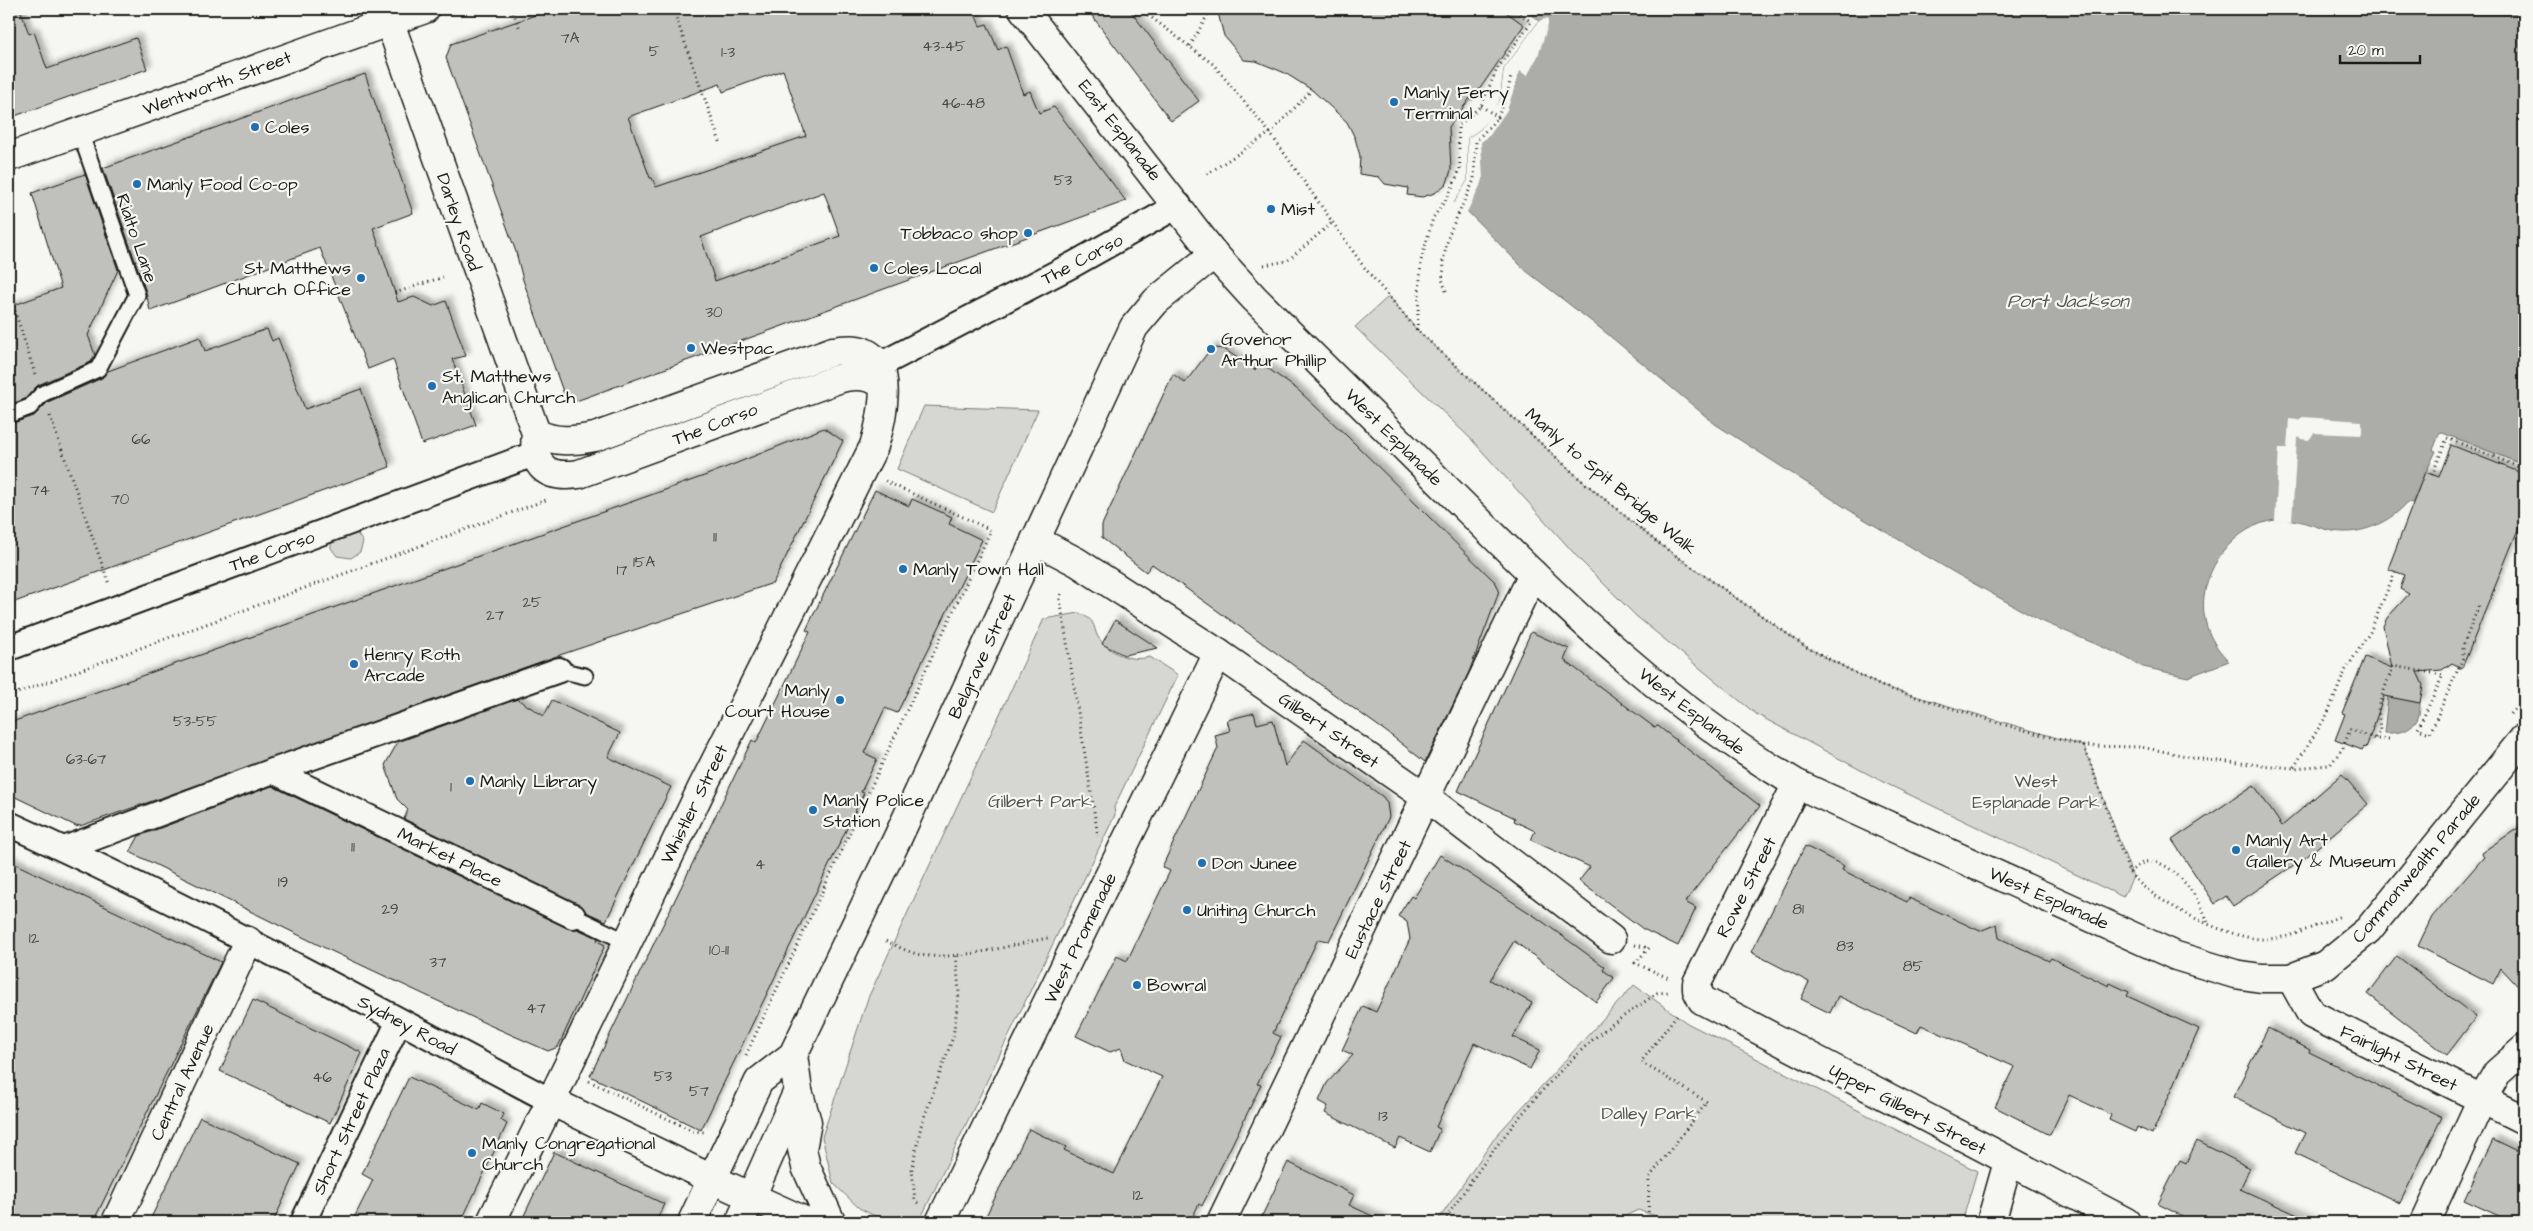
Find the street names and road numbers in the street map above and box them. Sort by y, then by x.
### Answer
street label: Wentworth Street [139,45,296,122]
street label: East Esplanade [1072,74,1167,186]
street label: Darley Road [429,170,487,275]
street label: Rialto Lane [110,190,163,286]
street label: The Corso [1037,228,1127,291]
street label: West Esplanade [1339,383,1448,492]
street label: The Corso [669,397,761,452]
street label: Manly to Spit Bridge Walk [1519,402,1702,562]
street label: The Corso [226,524,318,578]
street label: Belgrave Street [942,589,1024,723]
street label: West Esplanade [1633,662,1750,761]
street label: Gilbert Street [1273,686,1385,775]
street label: Whistler Street [655,740,735,868]
street label: Commonwealth Parade [2346,788,2487,949]
street label: Market Place [393,821,507,894]
street label: Rowe Street [1710,832,1783,942]
street label: Eustace Street [1339,835,1418,963]
street label: West Esplanade [1985,861,2113,936]
street label: West Promenade [1038,868,1123,1008]
street label: Sydney Road [353,989,460,1063]
street label: Central Avenue [144,1019,221,1145]
street label: Fairlight Street [2335,1019,2462,1099]
street label: Short Street Plaza [306,1044,396,1199]
street label: Upper Gilbert Street [1825,1057,1991,1162]

